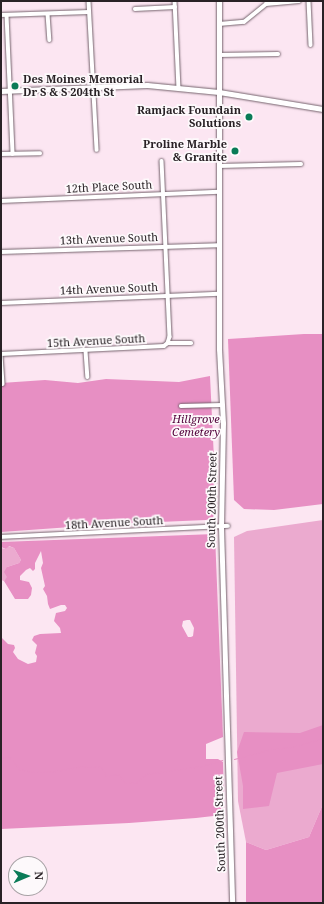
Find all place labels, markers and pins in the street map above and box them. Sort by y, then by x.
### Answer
place label: Des Moines Memorial Dr S & S 204th St [23,73,143,99]
marker: Des Moines Memorial Dr S & S 204th St [10,81,20,91]
place label: Ramjack Foundain Solutions [137,104,241,130]
marker: Ramjack Foundain Solutions [244,112,254,122]
place label: Proline Marble & Granite [143,138,227,164]
marker: Proline Marble & Granite [230,146,240,156]

